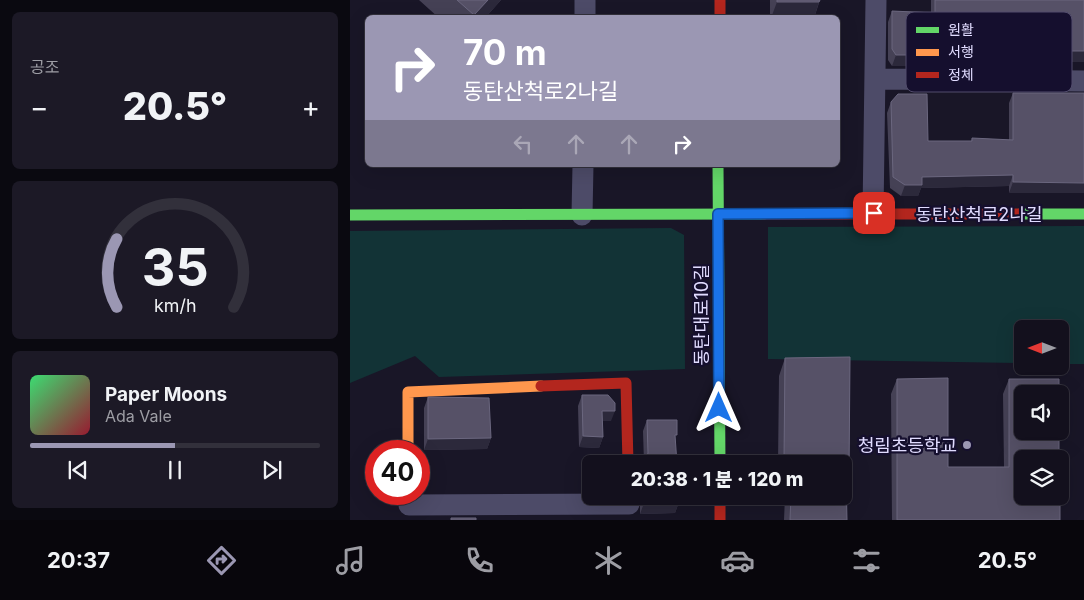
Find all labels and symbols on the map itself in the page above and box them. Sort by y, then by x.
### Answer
legend [906,12,1072,92]
text: 원활 [948,21,974,38]
text: 서행 [948,43,974,60]
text: 정체 [948,66,974,83]
pin [853,192,895,234]
street label: 동탄산척로2나길 [916,204,1042,225]
street label: 동탄대로10길 [691,264,712,366]
north arrow [1014,320,1069,375]
position arrow [692,381,744,433]
place label: 청림초등학교 [858,435,957,456]
marker: 청림초등학교 [961,439,973,451]
speed limit sign: 40 [365,440,430,505]

